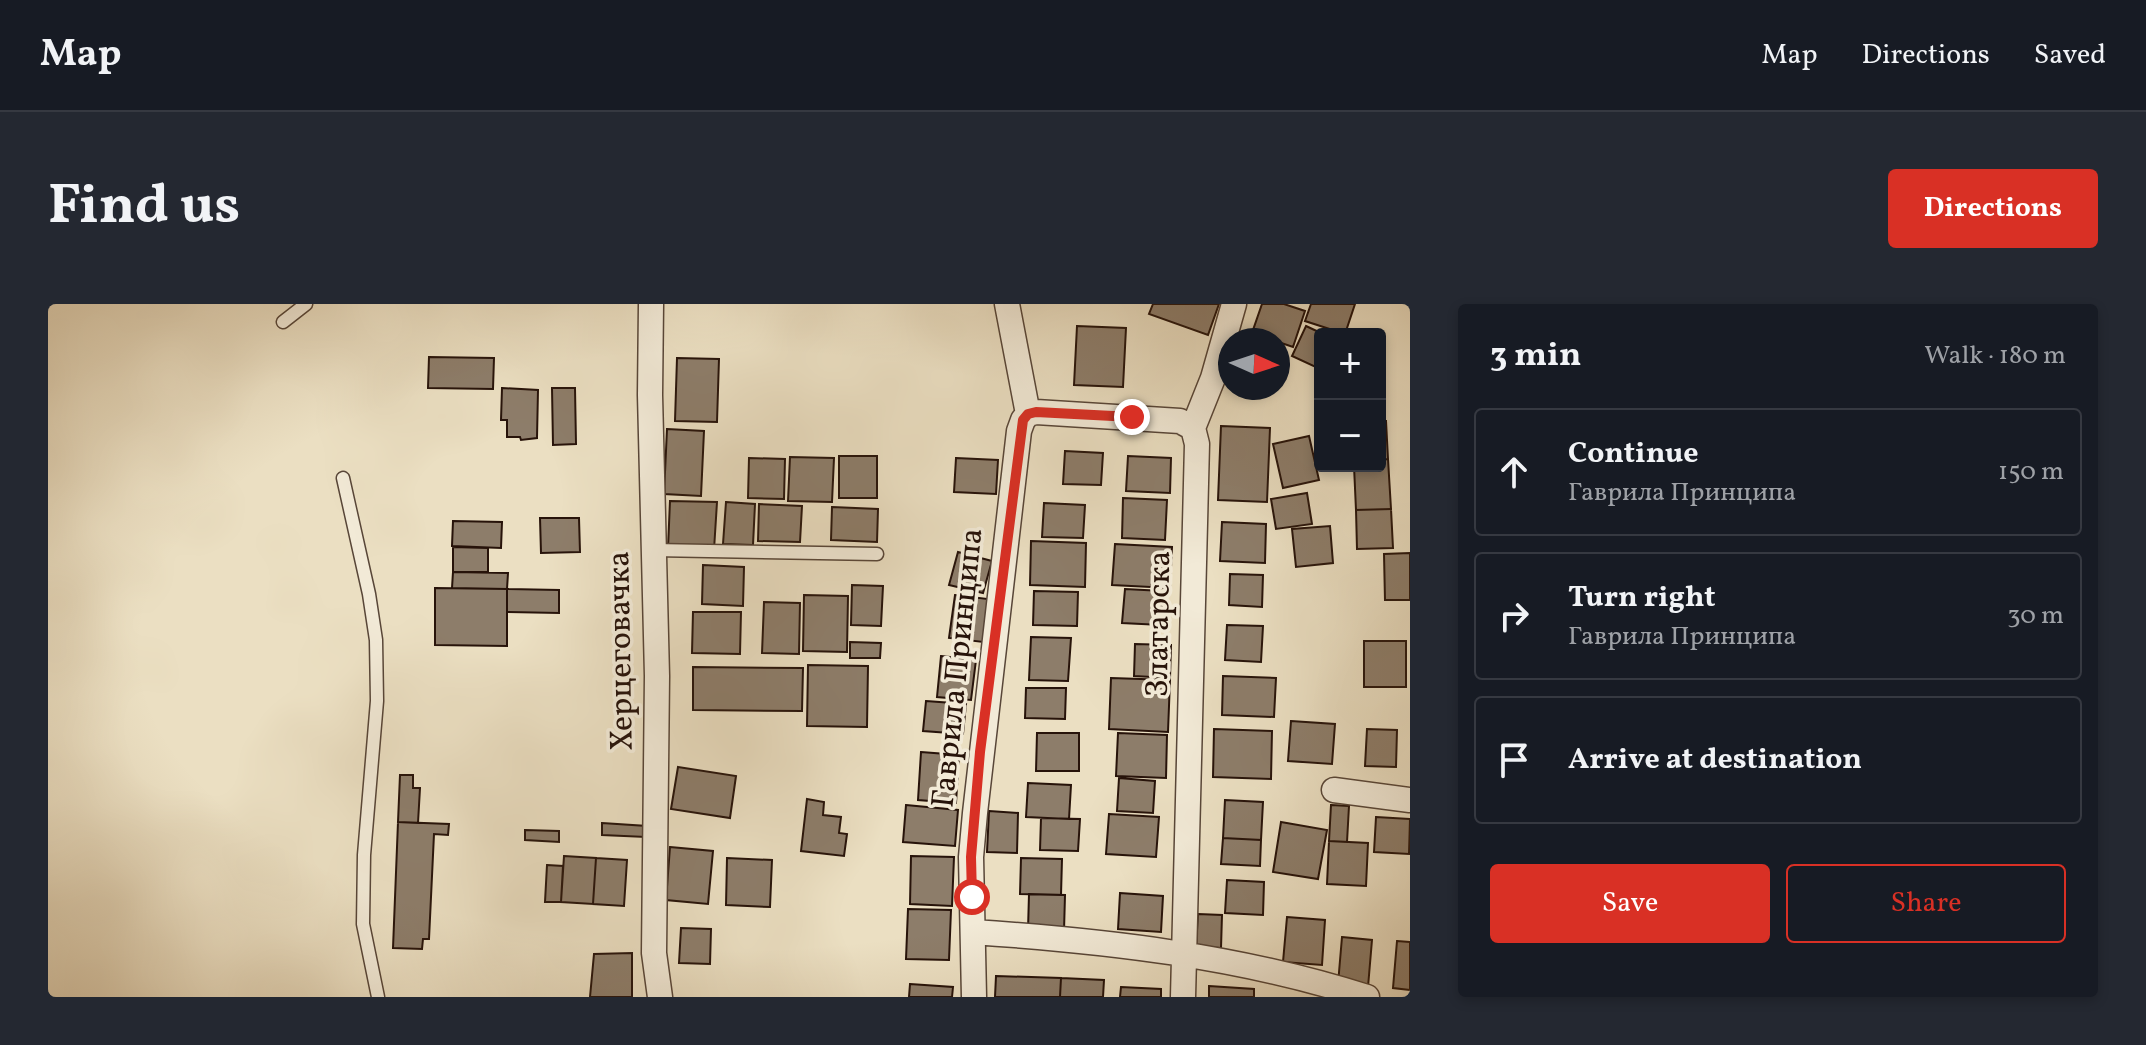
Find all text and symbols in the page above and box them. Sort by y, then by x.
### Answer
text: Map [40,29,121,82]
text: Map [1762,36,1818,75]
text: Directions [1862,36,1990,75]
text: Saved [2034,36,2106,75]
text: Find us [48,169,240,247]
button: Directions [1888,169,2098,248]
north arrow [1218,328,1290,400]
map controls [1314,328,1386,472]
button: + [1314,328,1386,400]
text: 3 min [1490,333,1581,380]
text: Walk · 180 m [1924,338,2066,374]
route end [1114,399,1150,435]
button: − [1314,400,1386,472]
text: Continue [1568,433,1699,475]
icon: ahead [1492,450,1536,494]
text: 150 m [1998,454,2064,490]
text: Гаврила Принципа [1568,475,1796,511]
street label: Гаврила Принципа [922,526,996,810]
street label: Златарска [1137,550,1183,698]
street label: Херцеговачка [598,551,646,751]
text: Turn right [1568,577,1716,619]
icon: right [1492,594,1536,638]
text: 30 m [2007,598,2064,634]
text: Гаврила Принципа [1568,619,1796,655]
icon: arrive [1492,738,1536,782]
text: Arrive at destination [1568,739,1862,781]
button: Save [1490,864,1770,943]
button: Share [1786,864,2066,943]
route start [954,879,990,915]

